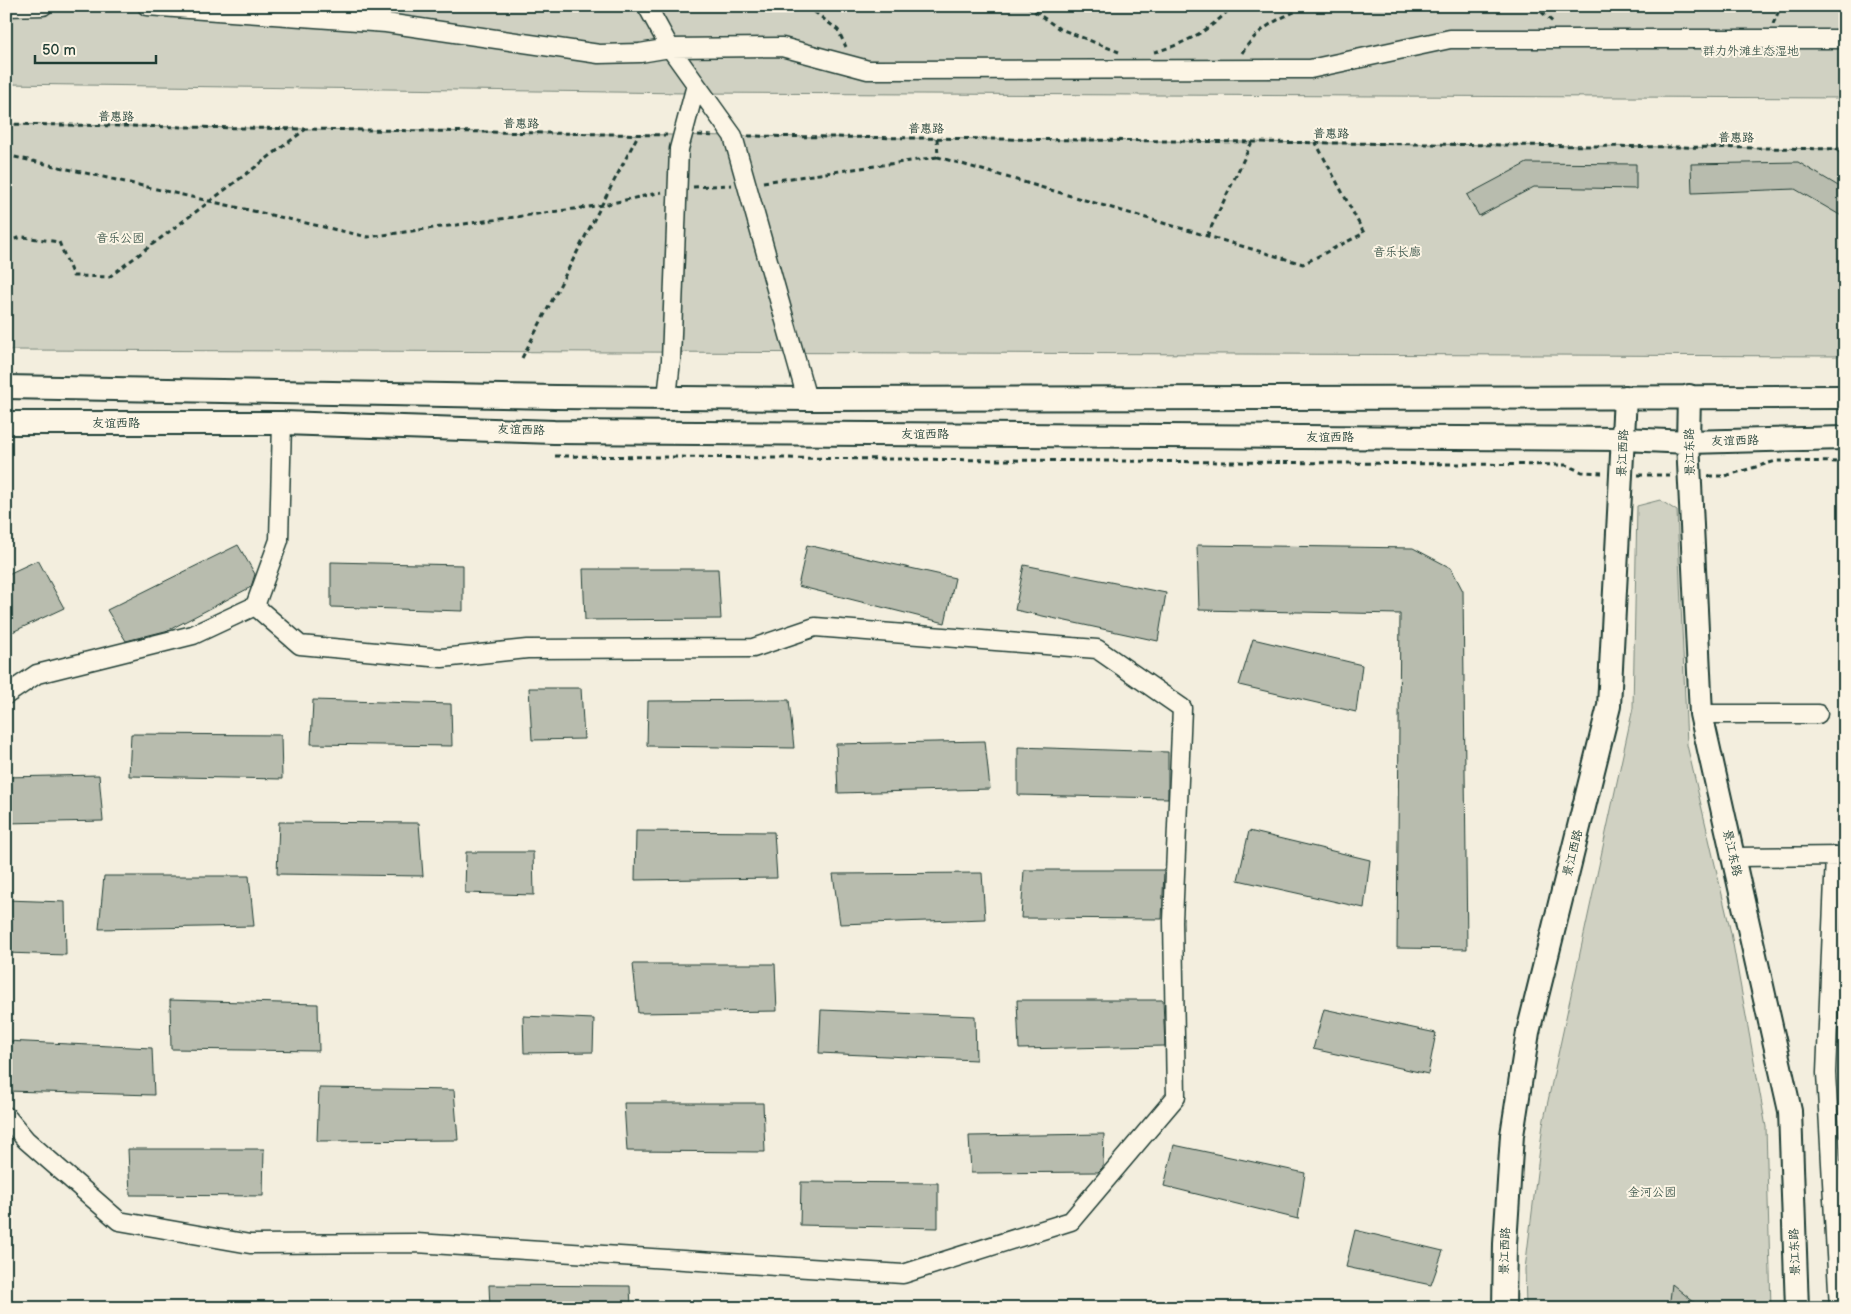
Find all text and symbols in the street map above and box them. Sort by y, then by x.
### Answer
scale bar [35,32,156,64]
text: 50 m [42,41,76,60]
park label: 群力外滩生态湿地 [1703,44,1799,59]
street label: 普惠路 [98,109,134,125]
street label: 普惠路 [503,116,539,132]
street label: 普惠路 [908,121,944,137]
street label: 普惠路 [1313,126,1349,142]
street label: 普惠路 [1718,130,1754,146]
park label: 音乐公园 [96,231,144,246]
park label: 音乐长廊 [1373,245,1421,260]
street label: 友谊西路 [92,416,140,431]
street label: 友谊西路 [497,422,545,438]
street label: 友谊西路 [901,427,949,442]
street label: 景江东路 [1682,428,1698,476]
street label: 景江西路 [1614,429,1632,477]
street label: 友谊西路 [1306,430,1354,445]
street label: 友谊西路 [1711,433,1759,449]
street label: 景江西路 [1560,828,1586,878]
street label: 景江东路 [1719,828,1745,878]
park label: 金河公园 [1628,1185,1676,1200]
street label: 景江西路 [1497,1227,1513,1275]
street label: 景江东路 [1787,1228,1803,1276]

